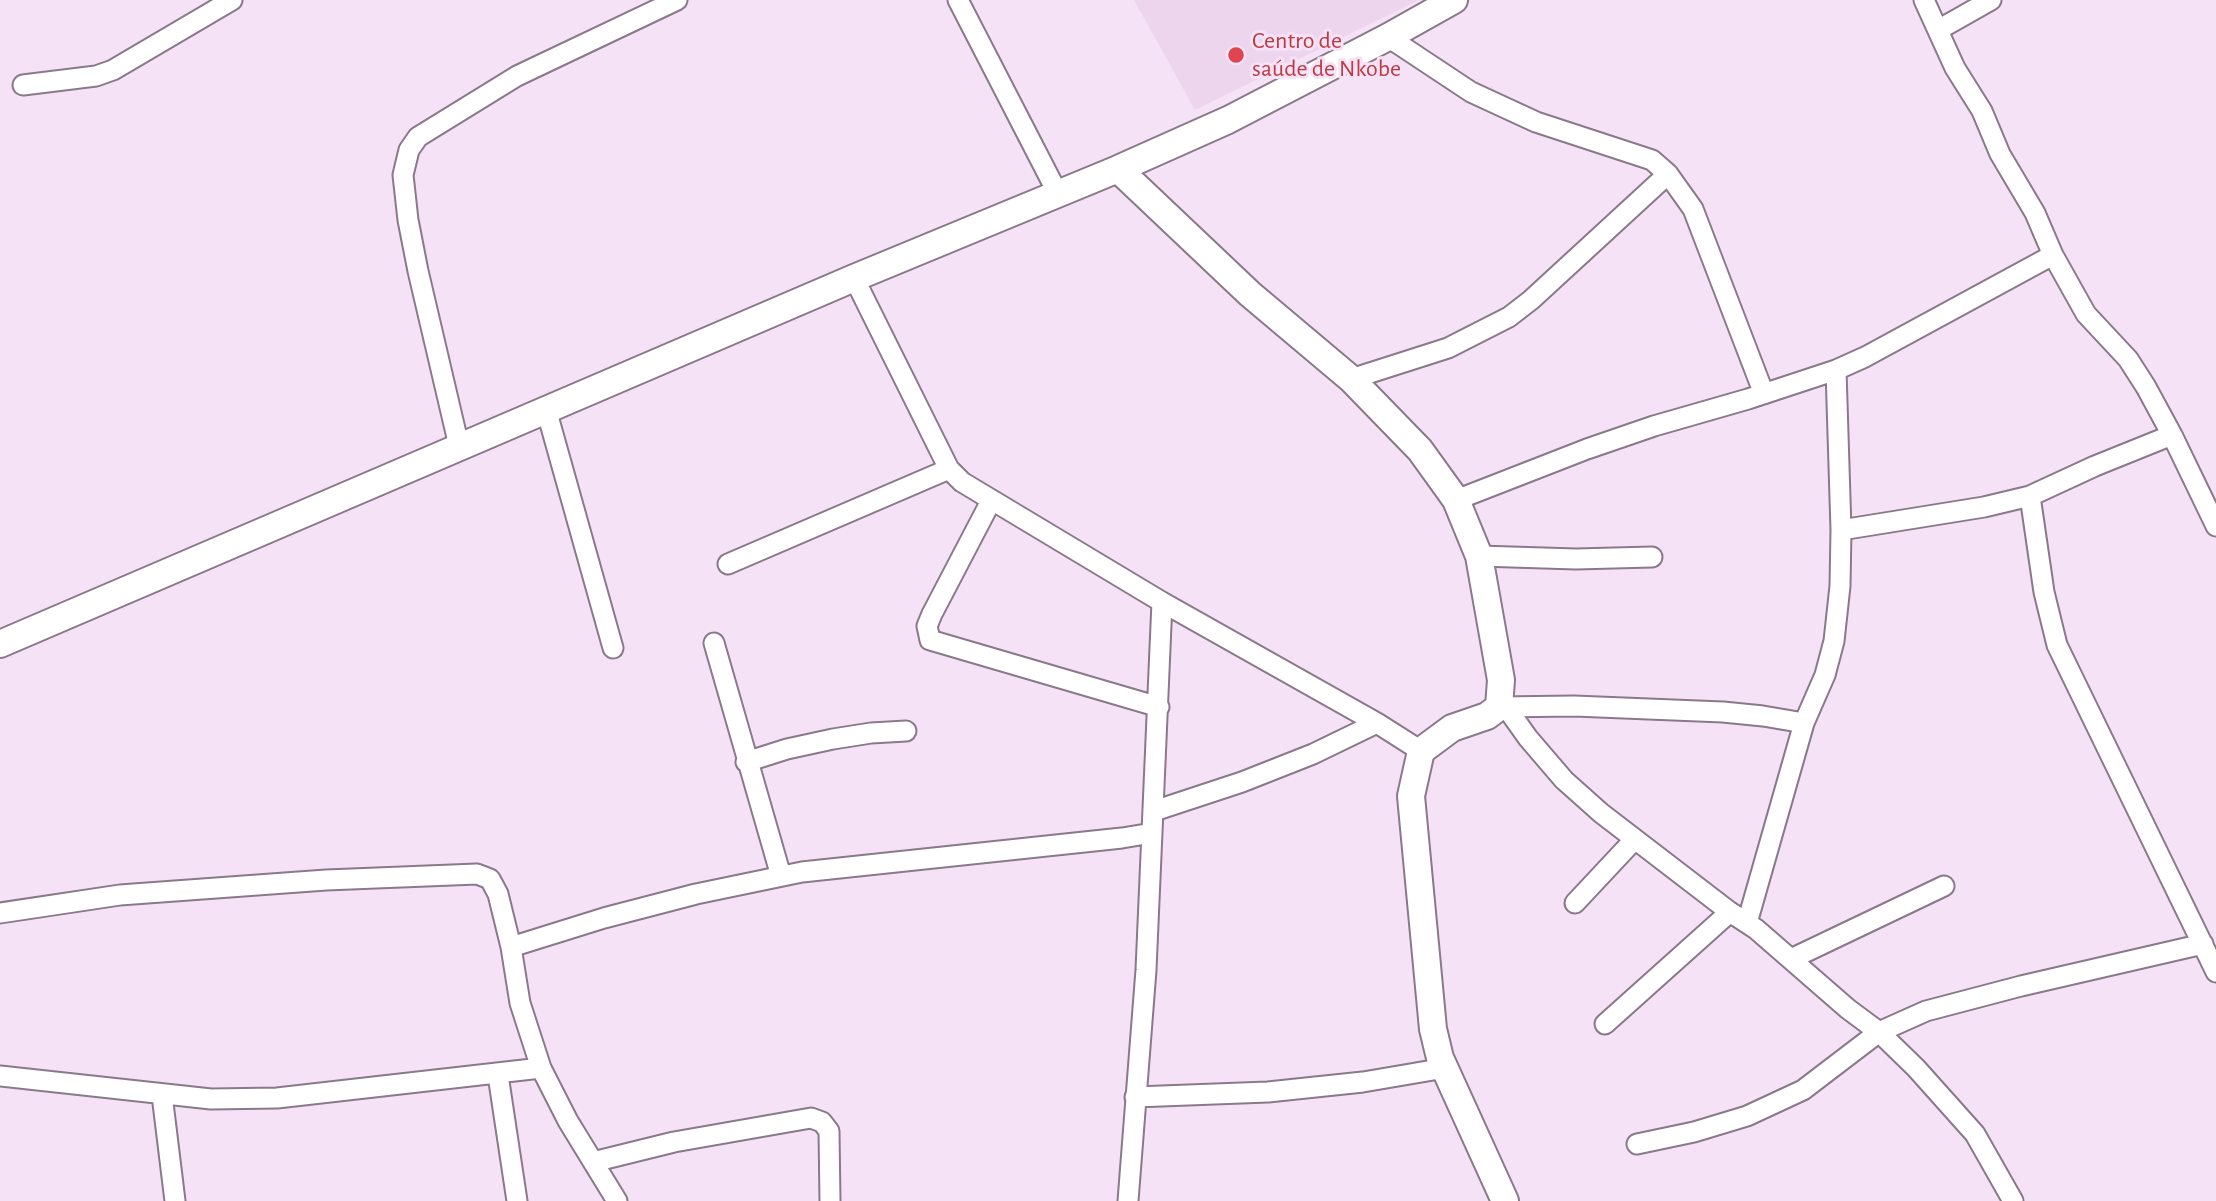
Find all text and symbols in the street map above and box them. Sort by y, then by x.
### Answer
place label: Centro de saúde de Nkobe [1252,27,1401,83]
marker: Centro de saúde de Nkobe [1226,45,1246,65]

